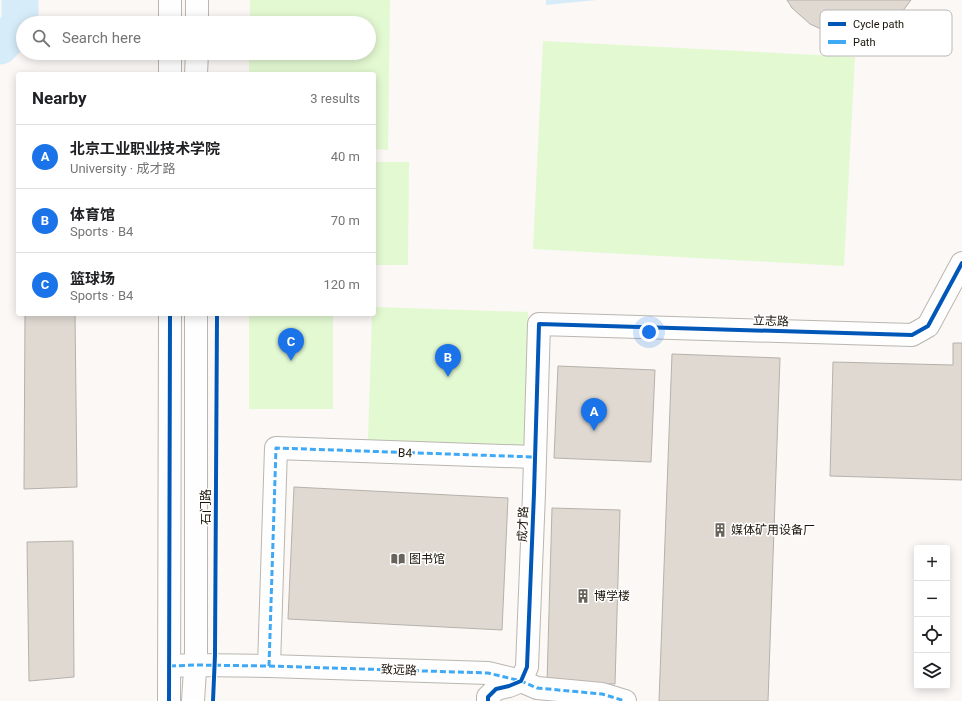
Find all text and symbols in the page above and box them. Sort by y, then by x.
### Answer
legend [820,10,952,56]
search box [16,16,376,60]
text: Cycle path [853,18,904,31]
icon: search [30,27,52,49]
text: Search here [62,29,141,47]
text: Path [853,36,876,49]
text: Nearby [32,88,87,108]
text: 3 results [310,91,360,106]
text: 北京工业职业技术学院 [70,140,220,158]
text: A [41,149,49,164]
text: 40 m [331,149,360,164]
text: University · 成才路 [70,161,175,176]
text: 体育馆 [70,206,115,224]
text: B [41,213,49,228]
text: 70 m [331,213,360,228]
text: Sports · B4 [70,224,133,239]
text: 篮球场 [70,270,115,288]
text: C [41,277,49,292]
text: 120 m [323,277,360,292]
text: Sports · B4 [70,288,133,303]
street label: 立志路 [753,313,789,329]
your location [639,322,659,342]
pin: C [278,328,304,361]
pin: B [435,344,461,377]
pin: A [581,398,607,431]
street label: B4 [398,446,413,460]
street label: 石门路 [199,489,213,525]
street label: 成才路 [515,506,531,542]
building icon: 媒体矿用设备厂 [712,522,728,538]
place label: 媒体矿用设备厂 [731,523,815,537]
map controls [914,545,950,689]
button: + [914,545,950,581]
library icon: 图书馆 [390,551,406,567]
place label: 图书馆 [409,552,445,566]
button: − [914,581,950,617]
building icon: 博学楼 [575,588,591,604]
place label: 博学楼 [594,589,630,603]
button: locate [914,617,950,653]
button: layers [914,653,950,689]
street label: 致远路 [381,662,417,678]

